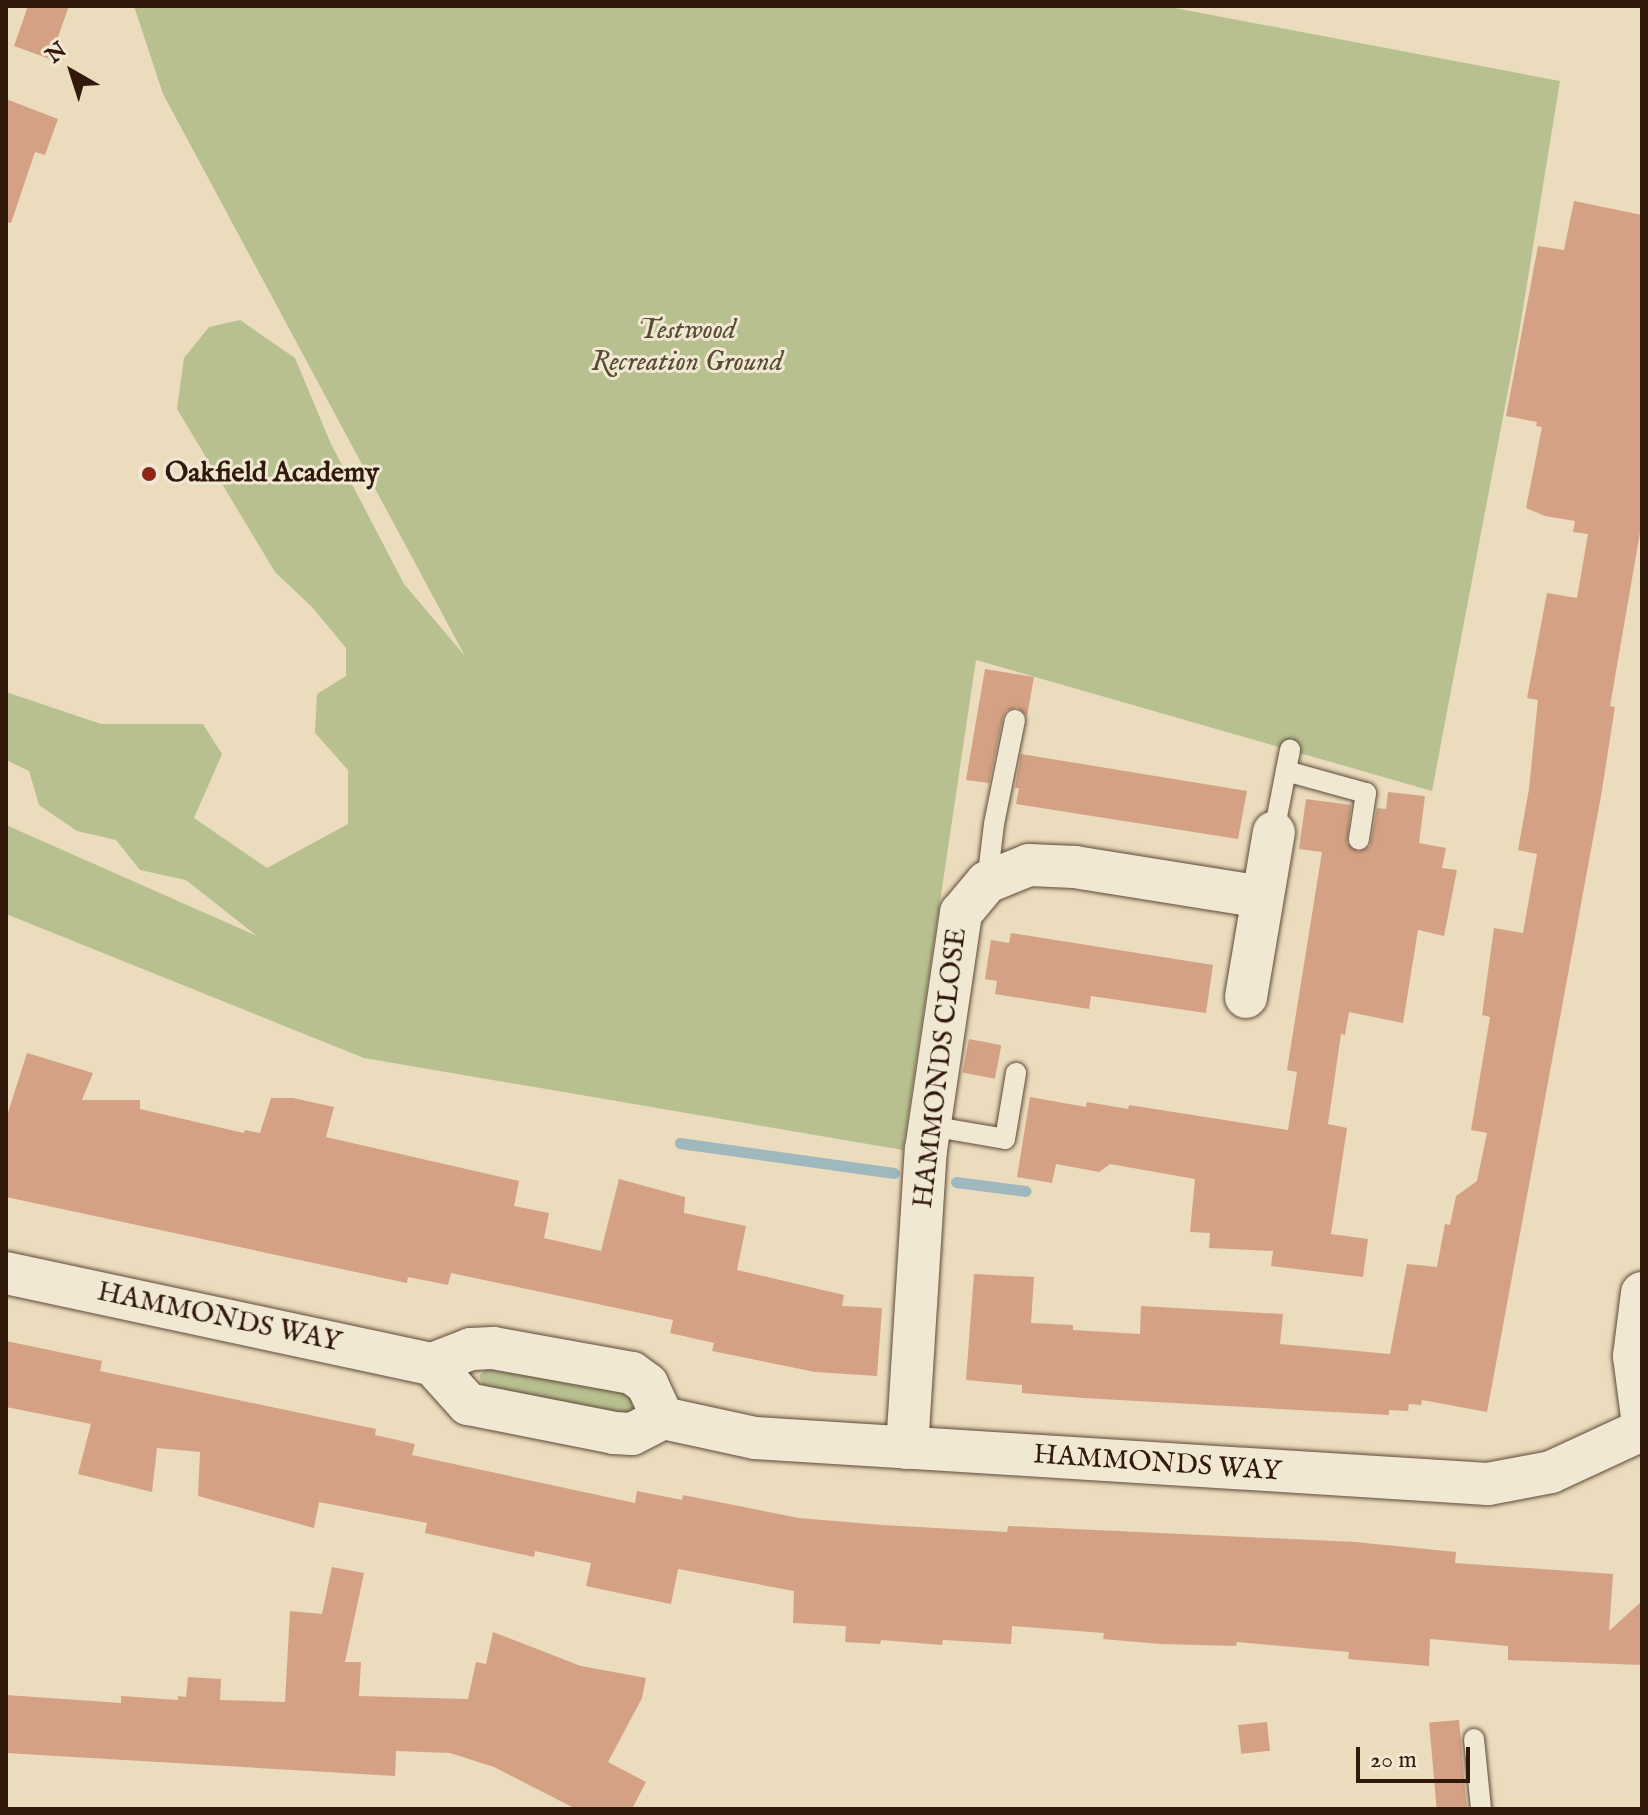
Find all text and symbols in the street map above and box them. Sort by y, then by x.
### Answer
north arrow [32,32,112,112]
text: N [41,36,73,70]
park label: Testwood Recreation Ground [591,314,783,380]
place label: Oakfield Academy [165,457,379,491]
marker: Oakfield Academy [140,465,158,483]
street label: HAMMONDS CLOSE [907,926,975,1210]
street label: HAMMONDS WAY [94,1276,344,1360]
street label: HAMMONDS WAY [1032,1439,1282,1489]
scale bar [1360,1731,1474,1781]
text: 20 m [1370,1745,1417,1776]

